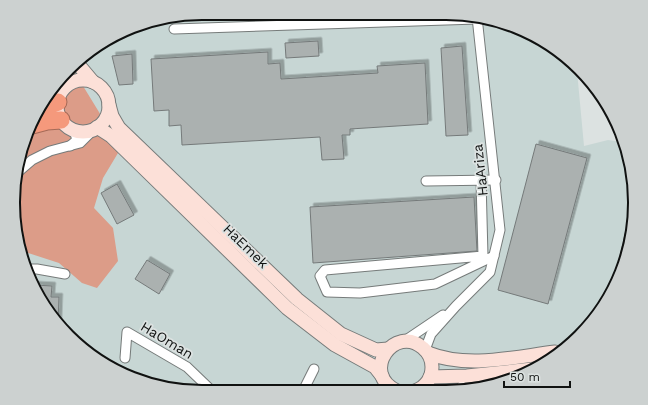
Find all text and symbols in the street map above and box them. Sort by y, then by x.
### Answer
street label: HaAriza [469,143,491,197]
street label: HaEmek [220,221,272,271]
street label: HaOman [138,318,196,362]
scale bar [504,363,570,389]
text: 50 m [510,370,540,384]

